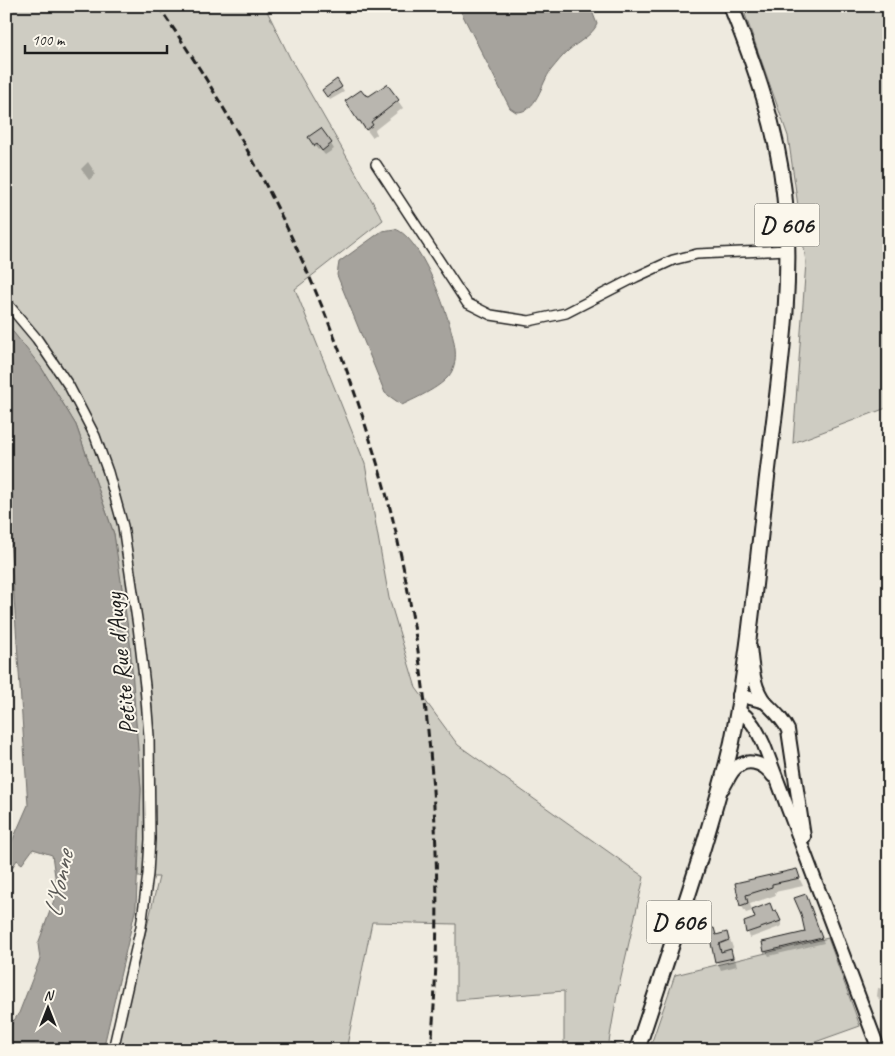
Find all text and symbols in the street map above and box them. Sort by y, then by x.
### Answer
scale bar [25,22,168,54]
text: 100 m [32,31,66,50]
road number: D 606 [754,204,820,246]
street label: Petite Rue d'Augy [97,590,144,736]
water label: L'Yonne [36,845,82,920]
road number: D 606 [646,900,712,944]
north arrow [22,984,72,1034]
text: N [44,987,55,1004]

